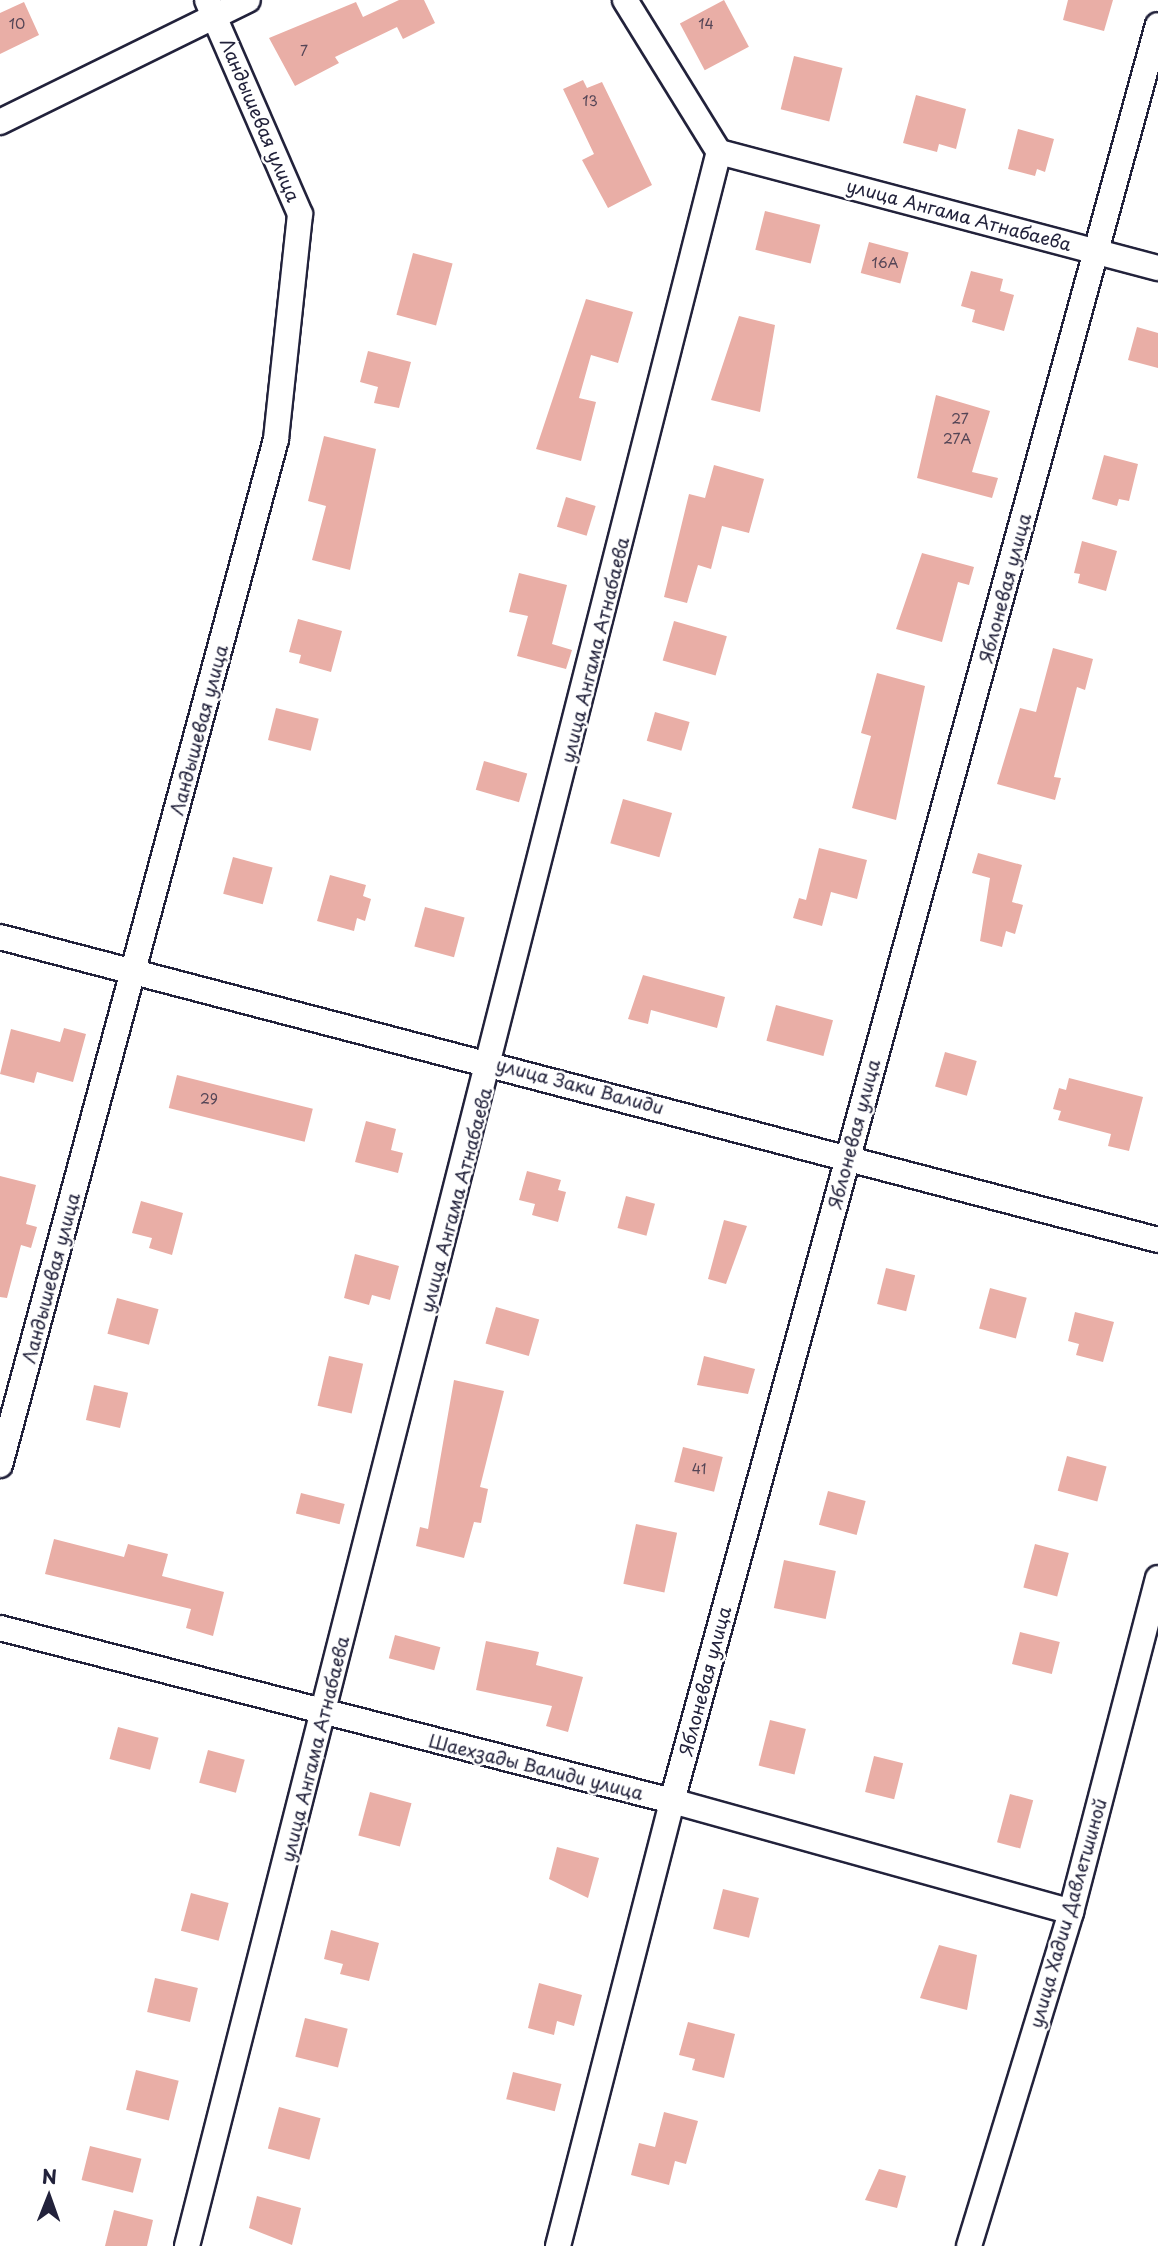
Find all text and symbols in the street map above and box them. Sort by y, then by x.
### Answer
house number: 10 [9,16,25,32]
house number: 14 [698,16,714,32]
street label: Ландышевая улица [216,35,304,205]
house number: 7 [300,43,308,59]
house number: 13 [582,93,598,109]
street label: улица Ангама Атнабаева [843,174,1075,256]
house number: 16А [872,255,898,271]
house number: 27 [951,411,969,427]
house number: 27А [943,431,971,447]
street label: Яблоневая улица [975,511,1035,665]
street label: улица Ангама Атнабаева [556,534,634,766]
street label: Ландышевая улица [166,642,232,818]
street label: улица Заки Валиди [493,1053,667,1119]
street label: Яблоневая улица [824,1057,884,1211]
street label: улица Ангама Атнабаева [415,1084,497,1316]
house number: 29 [200,1091,218,1107]
street label: Ландышевая улица [18,1190,84,1366]
house number: 41 [692,1461,706,1477]
street label: Яблоневая улица [675,1604,735,1758]
street label: улица Ангама Атнабаева [276,1633,354,1865]
street label: Шаехзады Валиди улица [425,1729,647,1805]
street label: улица Хадии Давлетшиной [1025,1795,1111,2031]
north arrow [14,2162,84,2232]
text: N [42,2162,57,2190]

